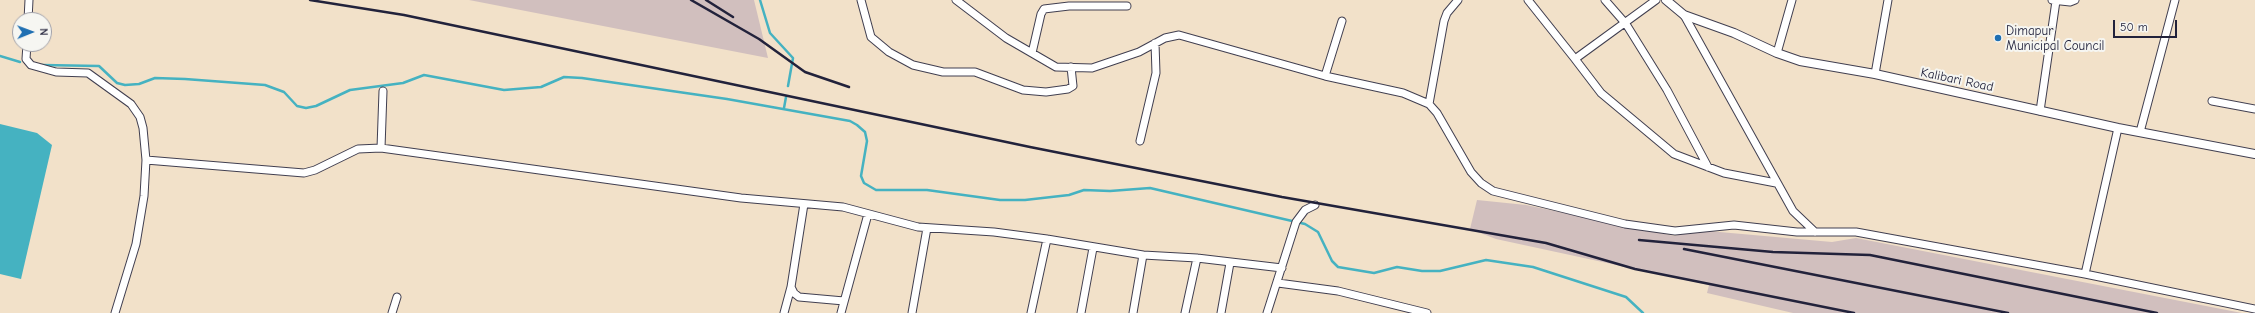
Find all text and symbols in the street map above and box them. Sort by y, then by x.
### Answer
north arrow [12,12,52,52]
scale bar [2115,12,2179,38]
text: 50 m [2120,20,2148,34]
place label: Dimapur Municipal Council [2006,23,2104,54]
text: N [37,28,50,36]
marker: Dimapur Municipal Council [1993,33,2003,43]
street label: Kalibari Road [1919,65,1995,95]

